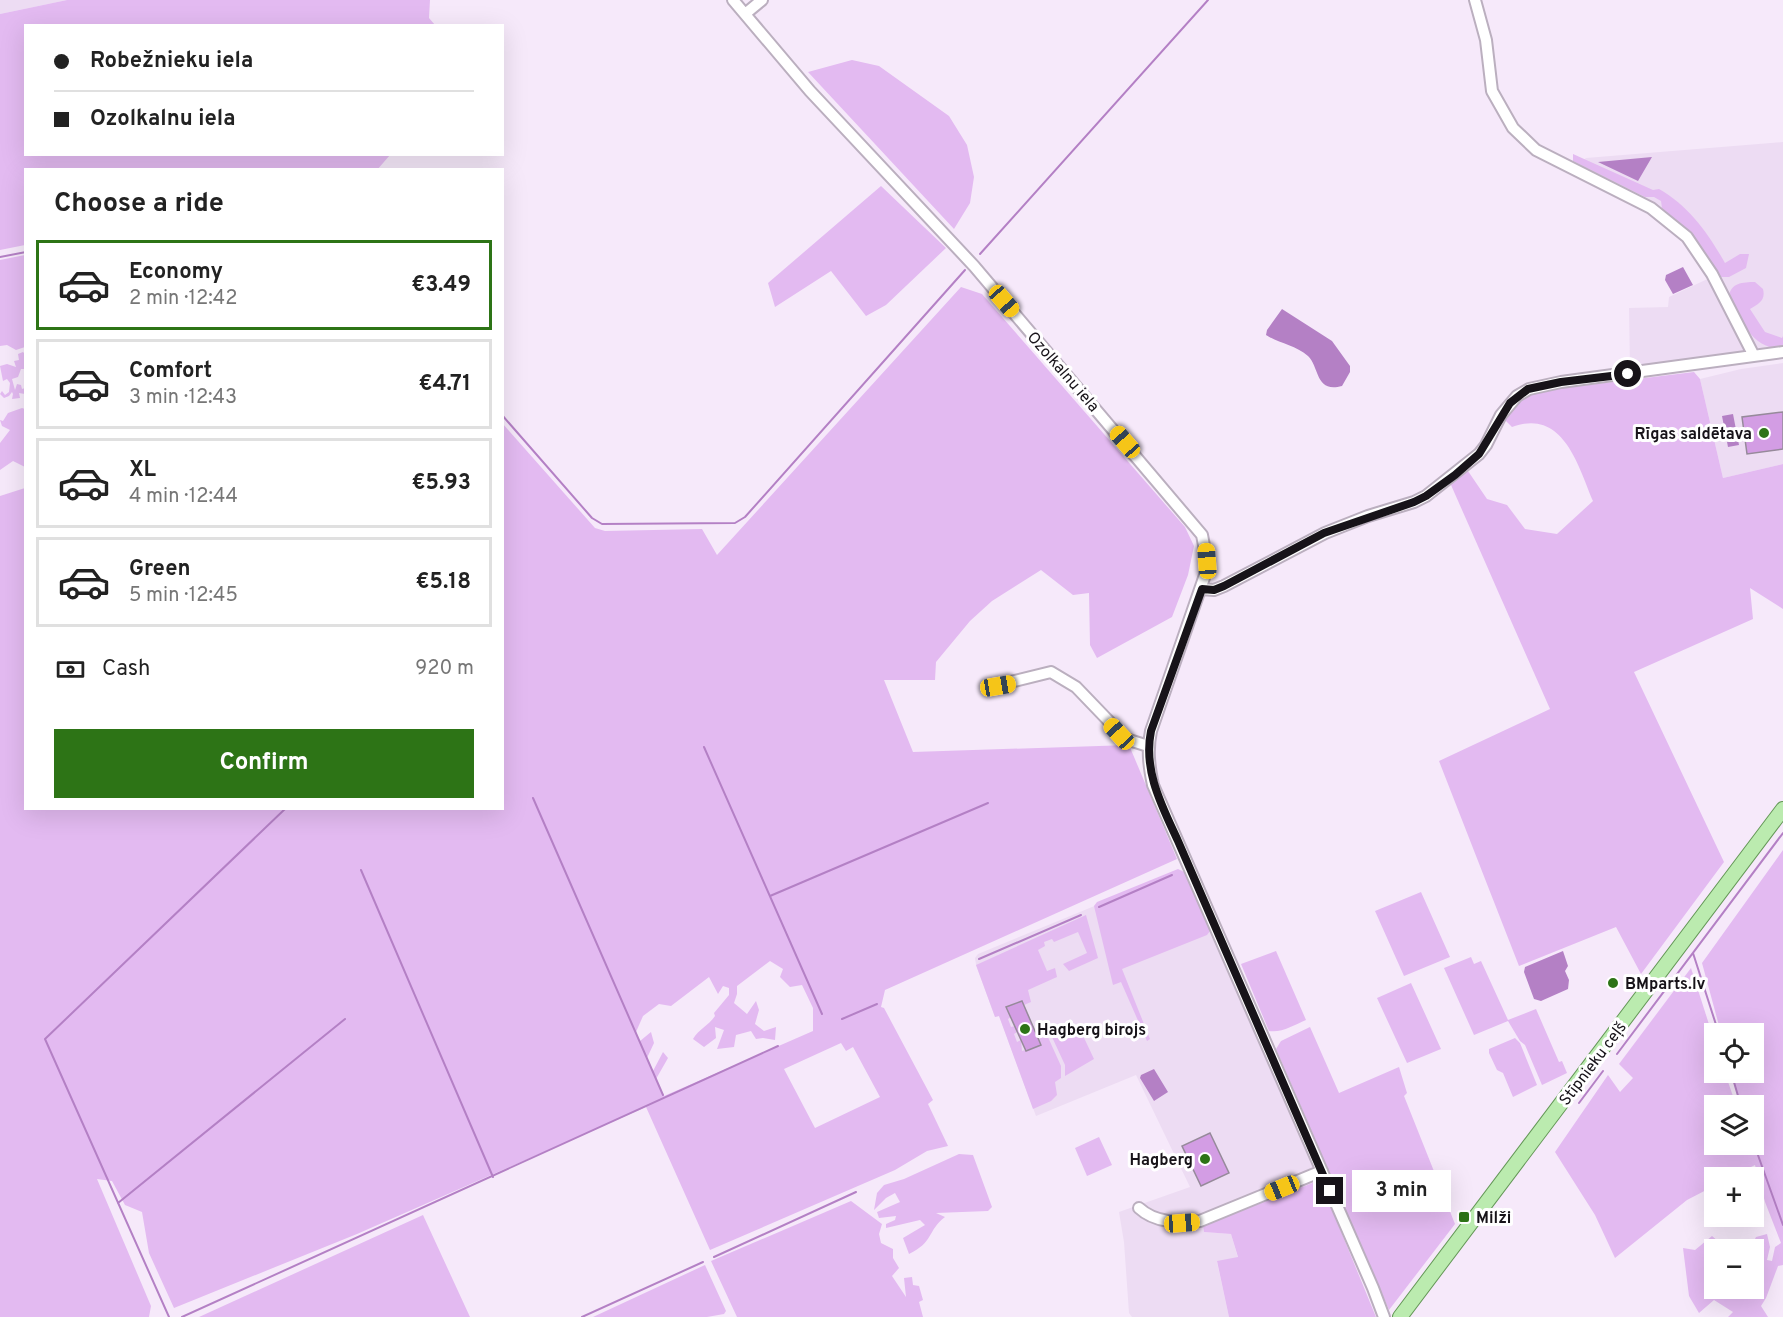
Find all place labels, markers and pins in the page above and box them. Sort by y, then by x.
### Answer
place label: Rīgas saldētava [1635,425,1752,445]
marker: Rīgas saldētava [1757,426,1771,440]
place label: BMparts.lv [1625,975,1706,995]
marker: BMparts.lv [1606,976,1620,990]
place label: Hagberg birojs [1037,1021,1146,1041]
marker: Hagberg birojs [1018,1022,1032,1036]
place label: Hagberg [1129,1151,1193,1171]
marker: Hagberg [1198,1152,1212,1166]
place label: Milži [1476,1209,1511,1229]
marker: Milži [1457,1210,1471,1224]

